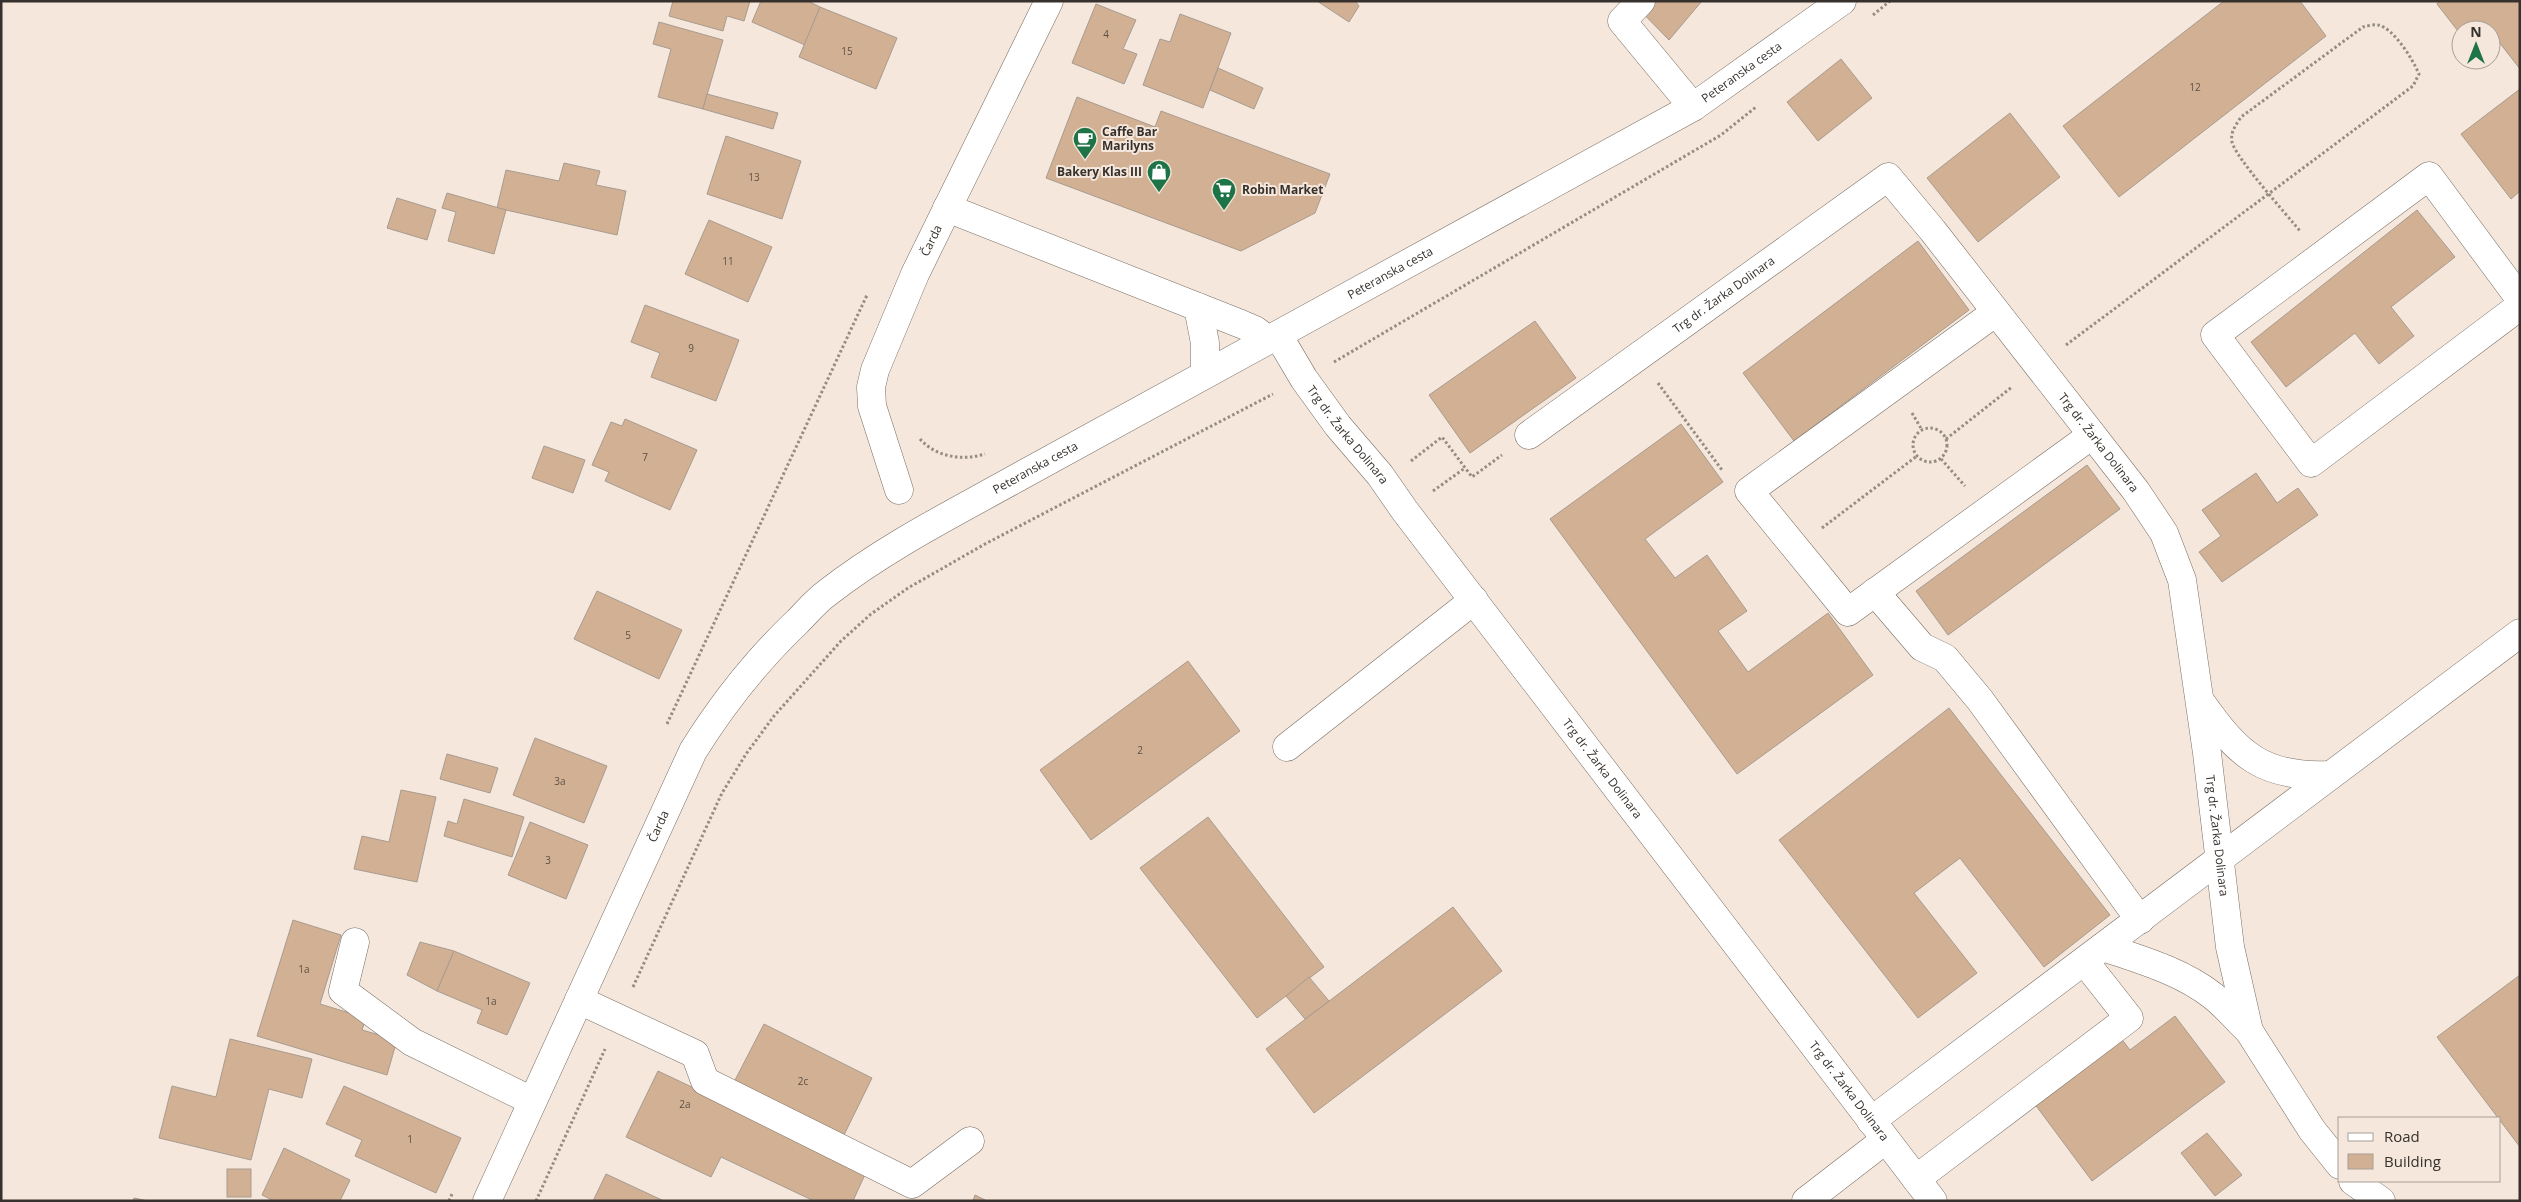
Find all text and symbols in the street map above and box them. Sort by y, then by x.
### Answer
north arrow [2451,20,2501,70]
text: N [2470,22,2482,41]
house number: 4 [1103,27,1109,41]
street label: Peteranska cesta [1698,38,1785,106]
house number: 15 [841,44,853,58]
house number: 12 [2189,80,2201,94]
place label: Caffe Bar Marilyns [1102,123,1158,154]
cafe icon: Caffe Bar Marilyns [1072,126,1098,160]
shop icon: Bakery Klas III [1146,159,1172,193]
place label: Bakery Klas III [1057,163,1142,180]
house number: 13 [748,170,760,184]
supermarket icon: Robin Market [1211,177,1237,211]
place label: Robin Market [1242,181,1323,198]
street label: Čarda [916,222,946,259]
street label: Peteranska cesta [1344,242,1436,303]
street label: Trg dr. Žarka Dolinara [1669,252,1778,337]
house number: 11 [722,254,734,268]
house number: 9 [688,341,694,355]
street label: Trg dr. Žarka Dolinara [1303,382,1393,487]
street label: Trg dr. Žarka Dolinara [2055,389,2143,496]
street label: Peteranska cesta [989,437,1081,498]
house number: 7 [642,450,648,464]
house number: 5 [625,628,631,642]
street label: Trg dr. Žarka Dolinara [1559,715,1646,822]
house number: 2 [1137,743,1143,757]
house number: 3a [554,774,566,788]
street label: Trg dr. Žarka Dolinara [2202,774,2233,897]
street label: Čarda [643,808,673,845]
house number: 3 [545,853,551,867]
house number: 1a [298,962,310,976]
house number: 1a [485,994,497,1008]
street label: Trg dr. Žarka Dolinara [1806,1037,1893,1144]
house number: 2c [798,1074,808,1088]
house number: 2a [679,1097,691,1111]
legend [2338,1117,2501,1182]
text: Road [2384,1126,2420,1146]
house number: 1 [407,1132,413,1146]
text: Building [2384,1151,2441,1171]

